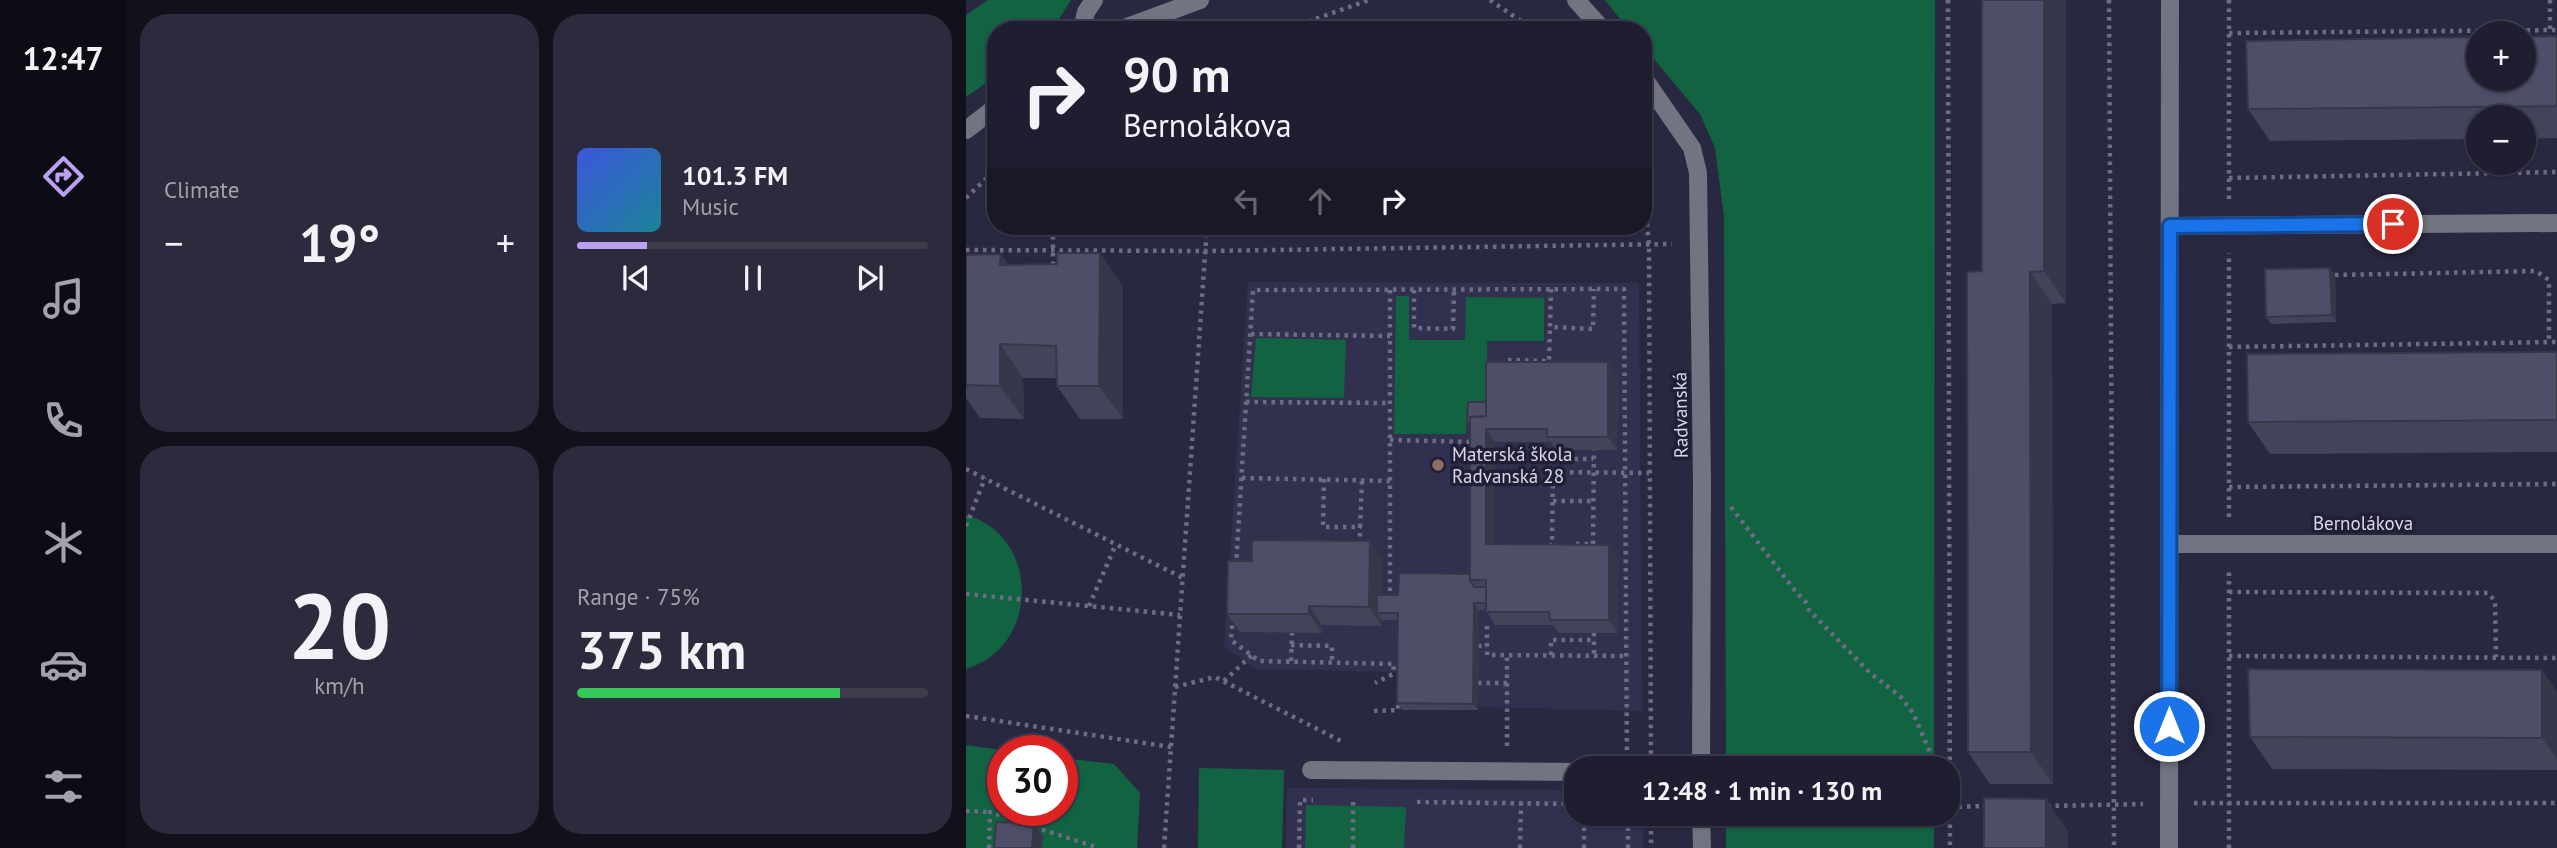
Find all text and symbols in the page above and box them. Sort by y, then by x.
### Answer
map controls [2466,21,2536,175]
button: + [2466,21,2536,91]
text: 12:47 [22,37,104,79]
text: 90 m [1123,42,1230,106]
icon: right [1008,49,1099,140]
text: Bernolákova [1123,104,1292,146]
button: − [2466,105,2536,175]
icon: directions [39,152,88,201]
text: 101.3 FM [682,159,788,192]
text: Climate [164,175,239,204]
icon: left [1228,182,1266,220]
icon: ahead [1301,182,1339,220]
icon: right [1374,182,1412,220]
text: Music [682,192,739,221]
pin [2363,194,2423,254]
icon: arrive [2374,205,2412,243]
text: 19° [299,209,380,276]
text: − [164,218,183,267]
text: + [496,218,515,267]
icon: previous [617,259,655,297]
icon: pause [734,259,772,297]
icon: next [851,259,889,297]
icon: music [39,274,88,323]
street label: Radvanská [1667,372,1693,458]
icon: phone [39,396,88,445]
place label: Materská škola Radvanská 28 [1452,442,1572,488]
marker: Materská škola Radvanská 28 [1430,457,1446,473]
street label: Bernolákova [2313,511,2413,535]
icon: climate [39,518,88,567]
text: 20 [288,566,391,684]
text: Range · 75% [577,582,700,611]
text: 375 km [577,616,746,683]
icon: car [39,640,88,689]
text: km/h [314,671,365,700]
position arrow [2132,689,2206,763]
speed limit sign: 30 [987,735,1078,826]
icon: filters [39,762,88,811]
text: 12:48 · 1 min · 130 m [1642,774,1882,807]

